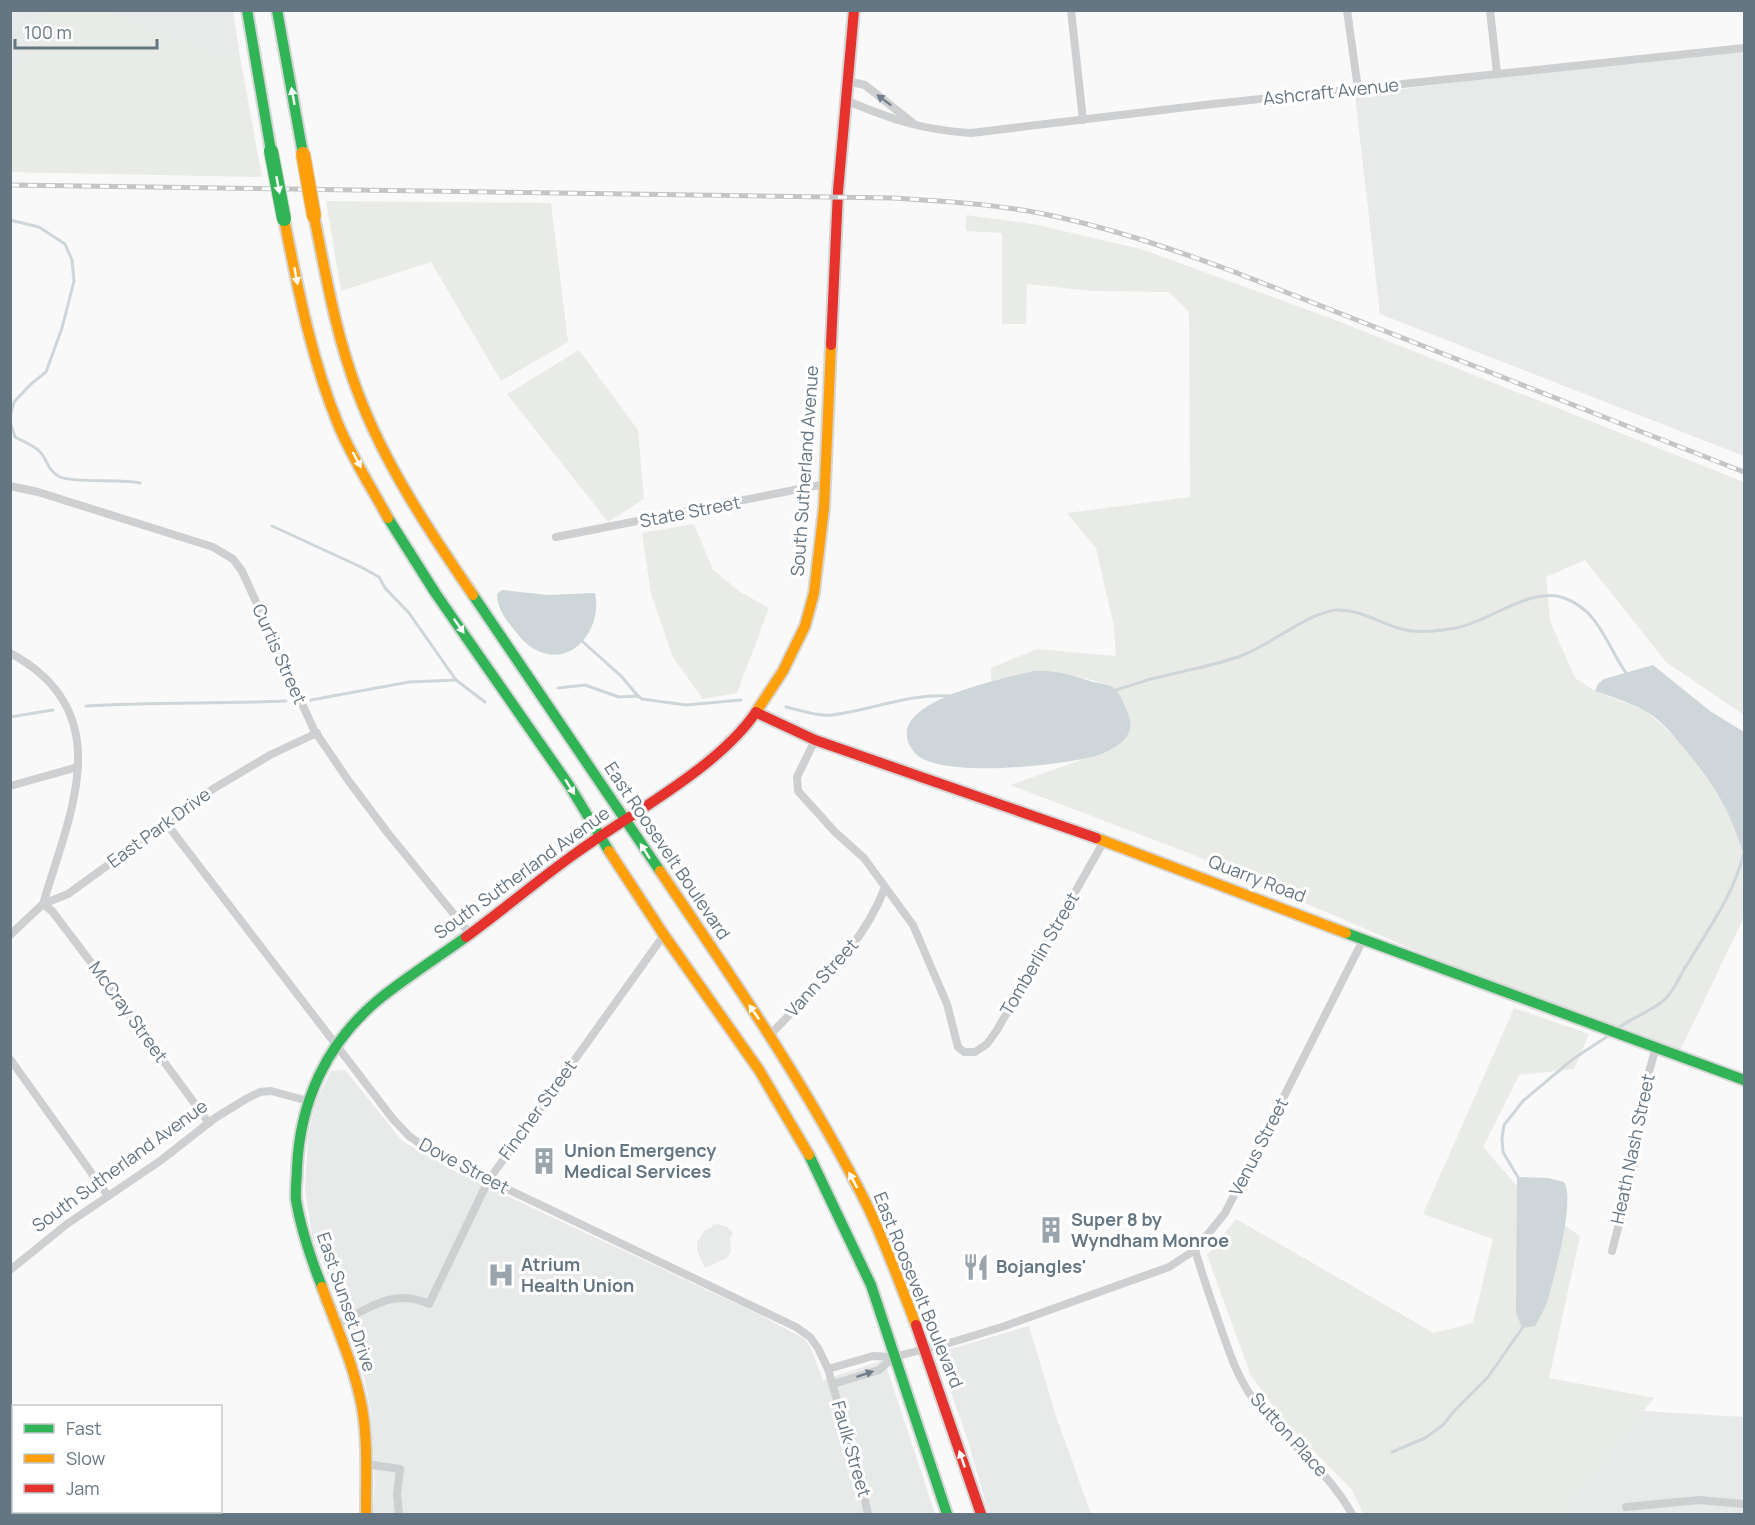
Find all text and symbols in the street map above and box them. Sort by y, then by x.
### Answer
scale bar [15,12,158,50]
text: 100 m [24,20,72,44]
street label: Ashcraft Avenue [1262,72,1400,110]
one-way arrow [288,86,297,105]
one-way arrow [876,94,892,106]
one-way arrow [274,176,283,195]
one-way arrow [292,267,301,286]
street label: South Sutherland Avenue [785,365,823,577]
one-way arrow [352,452,362,469]
street label: State Street [637,489,742,533]
street label: Curtis Street [247,600,313,708]
one-way arrow [453,618,465,634]
street label: East Roosevelt Boulevard [599,757,736,944]
one-way arrow [564,779,575,795]
street label: East Park Drive [102,782,215,873]
street label: South Sutherland Avenue [429,800,614,944]
one-way arrow [639,843,650,859]
street label: Quarry Road [1205,849,1309,908]
street label: Tomberlin Street [994,888,1084,1019]
street label: Vann Street [780,933,863,1022]
street label: McCray Street [84,956,174,1067]
one-way arrow [748,1005,760,1021]
street label: Fincher Street [493,1055,582,1164]
street label: Heath Nash Street [1604,1071,1660,1226]
street label: South Sutherland Avenue [27,1093,212,1237]
street label: Venus Street [1223,1093,1293,1200]
street label: Dove Street [416,1131,513,1199]
place label: Union Emergency Medical Services [564,1138,716,1183]
building icon: Union Emergency Medical Services [529,1146,559,1176]
one-way arrow [849,1171,858,1188]
street label: East Roosevelt Boulevard [869,1188,969,1391]
place label: Super 8 by Wyndham Monroe [1071,1207,1229,1252]
building icon: Super 8 by Wyndham Monroe [1036,1215,1066,1245]
street label: East Sunset Drive [312,1229,382,1375]
place label: Atrium Health Union [521,1252,634,1297]
restaurant icon: Bojangles' [961,1252,991,1282]
place label: Bojangles' [996,1254,1086,1278]
hospital icon: Atrium Health Union [486,1260,516,1290]
one-way arrow [856,1369,874,1378]
street label: Sutton Place [1246,1387,1334,1482]
street label: Faulk Street [827,1398,877,1500]
legend [12,1405,222,1513]
text: Fast [66,1416,101,1440]
text: Slow [66,1446,106,1470]
one-way arrow [957,1450,966,1468]
text: Jam [66,1476,100,1500]

